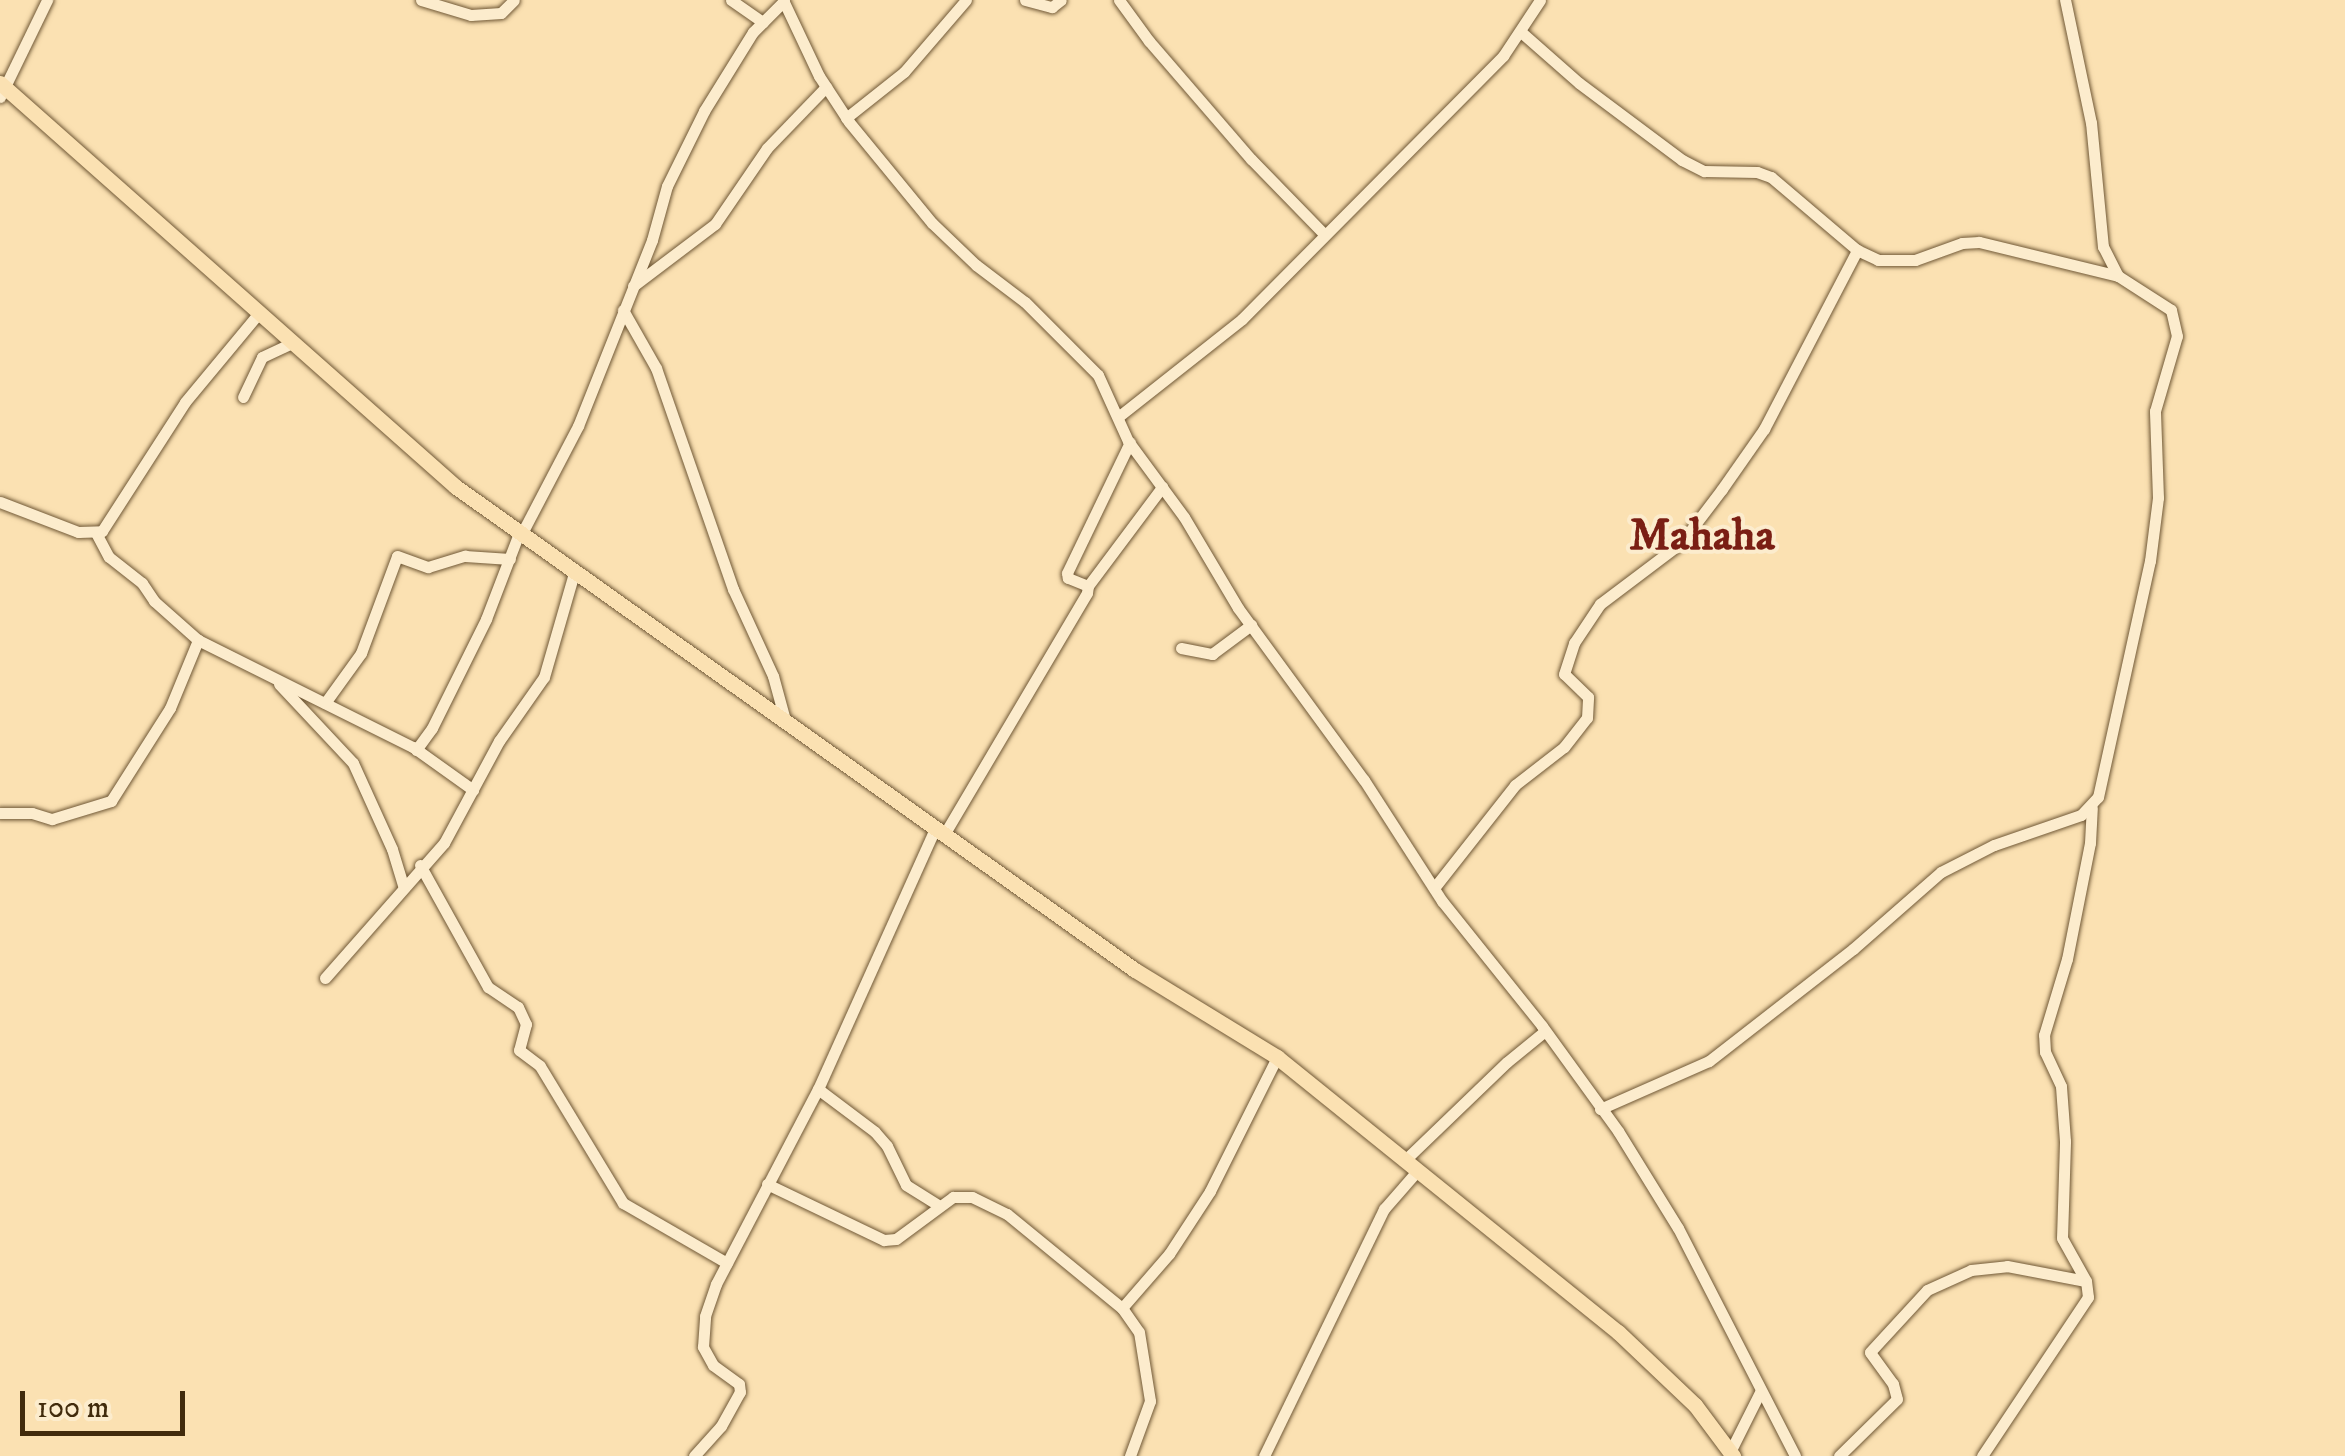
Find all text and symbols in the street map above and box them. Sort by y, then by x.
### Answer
district label: Mahaha [1629,510,1775,564]
scale bar [25,1371,190,1433]
text: 100 m [37,1390,109,1427]

